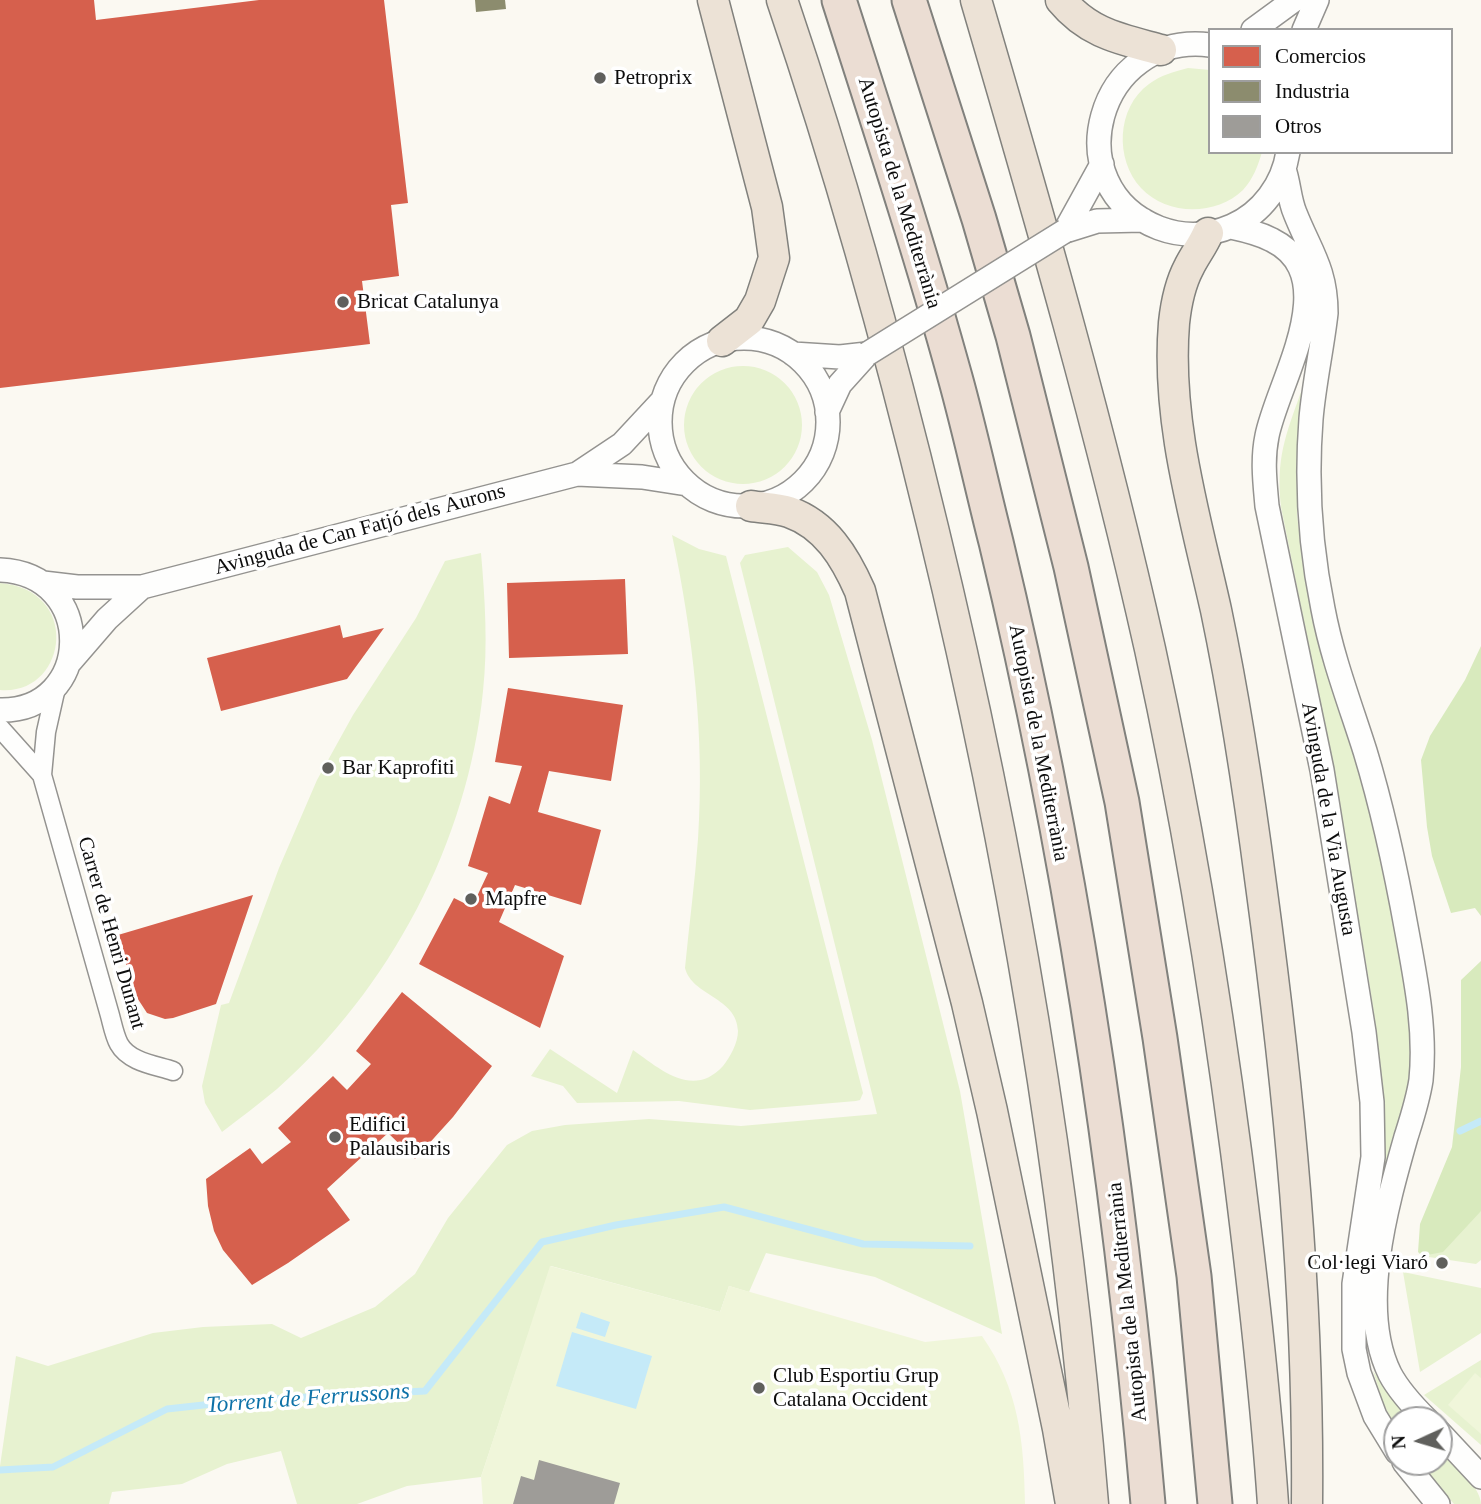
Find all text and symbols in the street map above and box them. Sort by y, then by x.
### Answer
legend [1208,28,1453,154]
text: Comercios [1275,44,1366,68]
place label: Petroprix [614,65,692,91]
marker: Petroprix [592,70,608,86]
street label: Autopista de la Mediterrània [852,74,946,312]
text: Industria [1275,79,1350,103]
text: Otros [1275,114,1322,138]
place label: Bricat Catalunya [357,289,499,315]
marker: Bricat Catalunya [335,294,351,310]
street label: Avinguda de Can Fatjó dels Aurons [212,479,508,581]
street label: Autopista de la Mediterrània [1003,622,1073,864]
street label: Avinguda de la Via Augusta [1295,700,1361,938]
place label: Bar Kaprofiti [342,755,455,781]
marker: Bar Kaprofiti [320,760,336,776]
street label: Carrer de Henri Dunant [71,834,151,1032]
place label: Mapfre [485,886,547,912]
marker: Mapfre [463,891,479,907]
place label: Edifici Palausibaris [349,1112,450,1162]
marker: Edifici Palausibaris [327,1129,343,1145]
street label: Autopista de la Mediterrània [1103,1181,1153,1423]
place label: Col·legi Viaró [1307,1250,1428,1276]
marker: Col·legi Viaró [1434,1255,1450,1271]
place label: Club Esportiu Grup Catalana Occident [773,1363,939,1413]
water label: Torrent de Ferrussons [205,1378,411,1420]
marker: Club Esportiu Grup Catalana Occident [751,1380,767,1396]
north arrow [1383,1406,1453,1476]
text: N [1388,1435,1410,1450]

